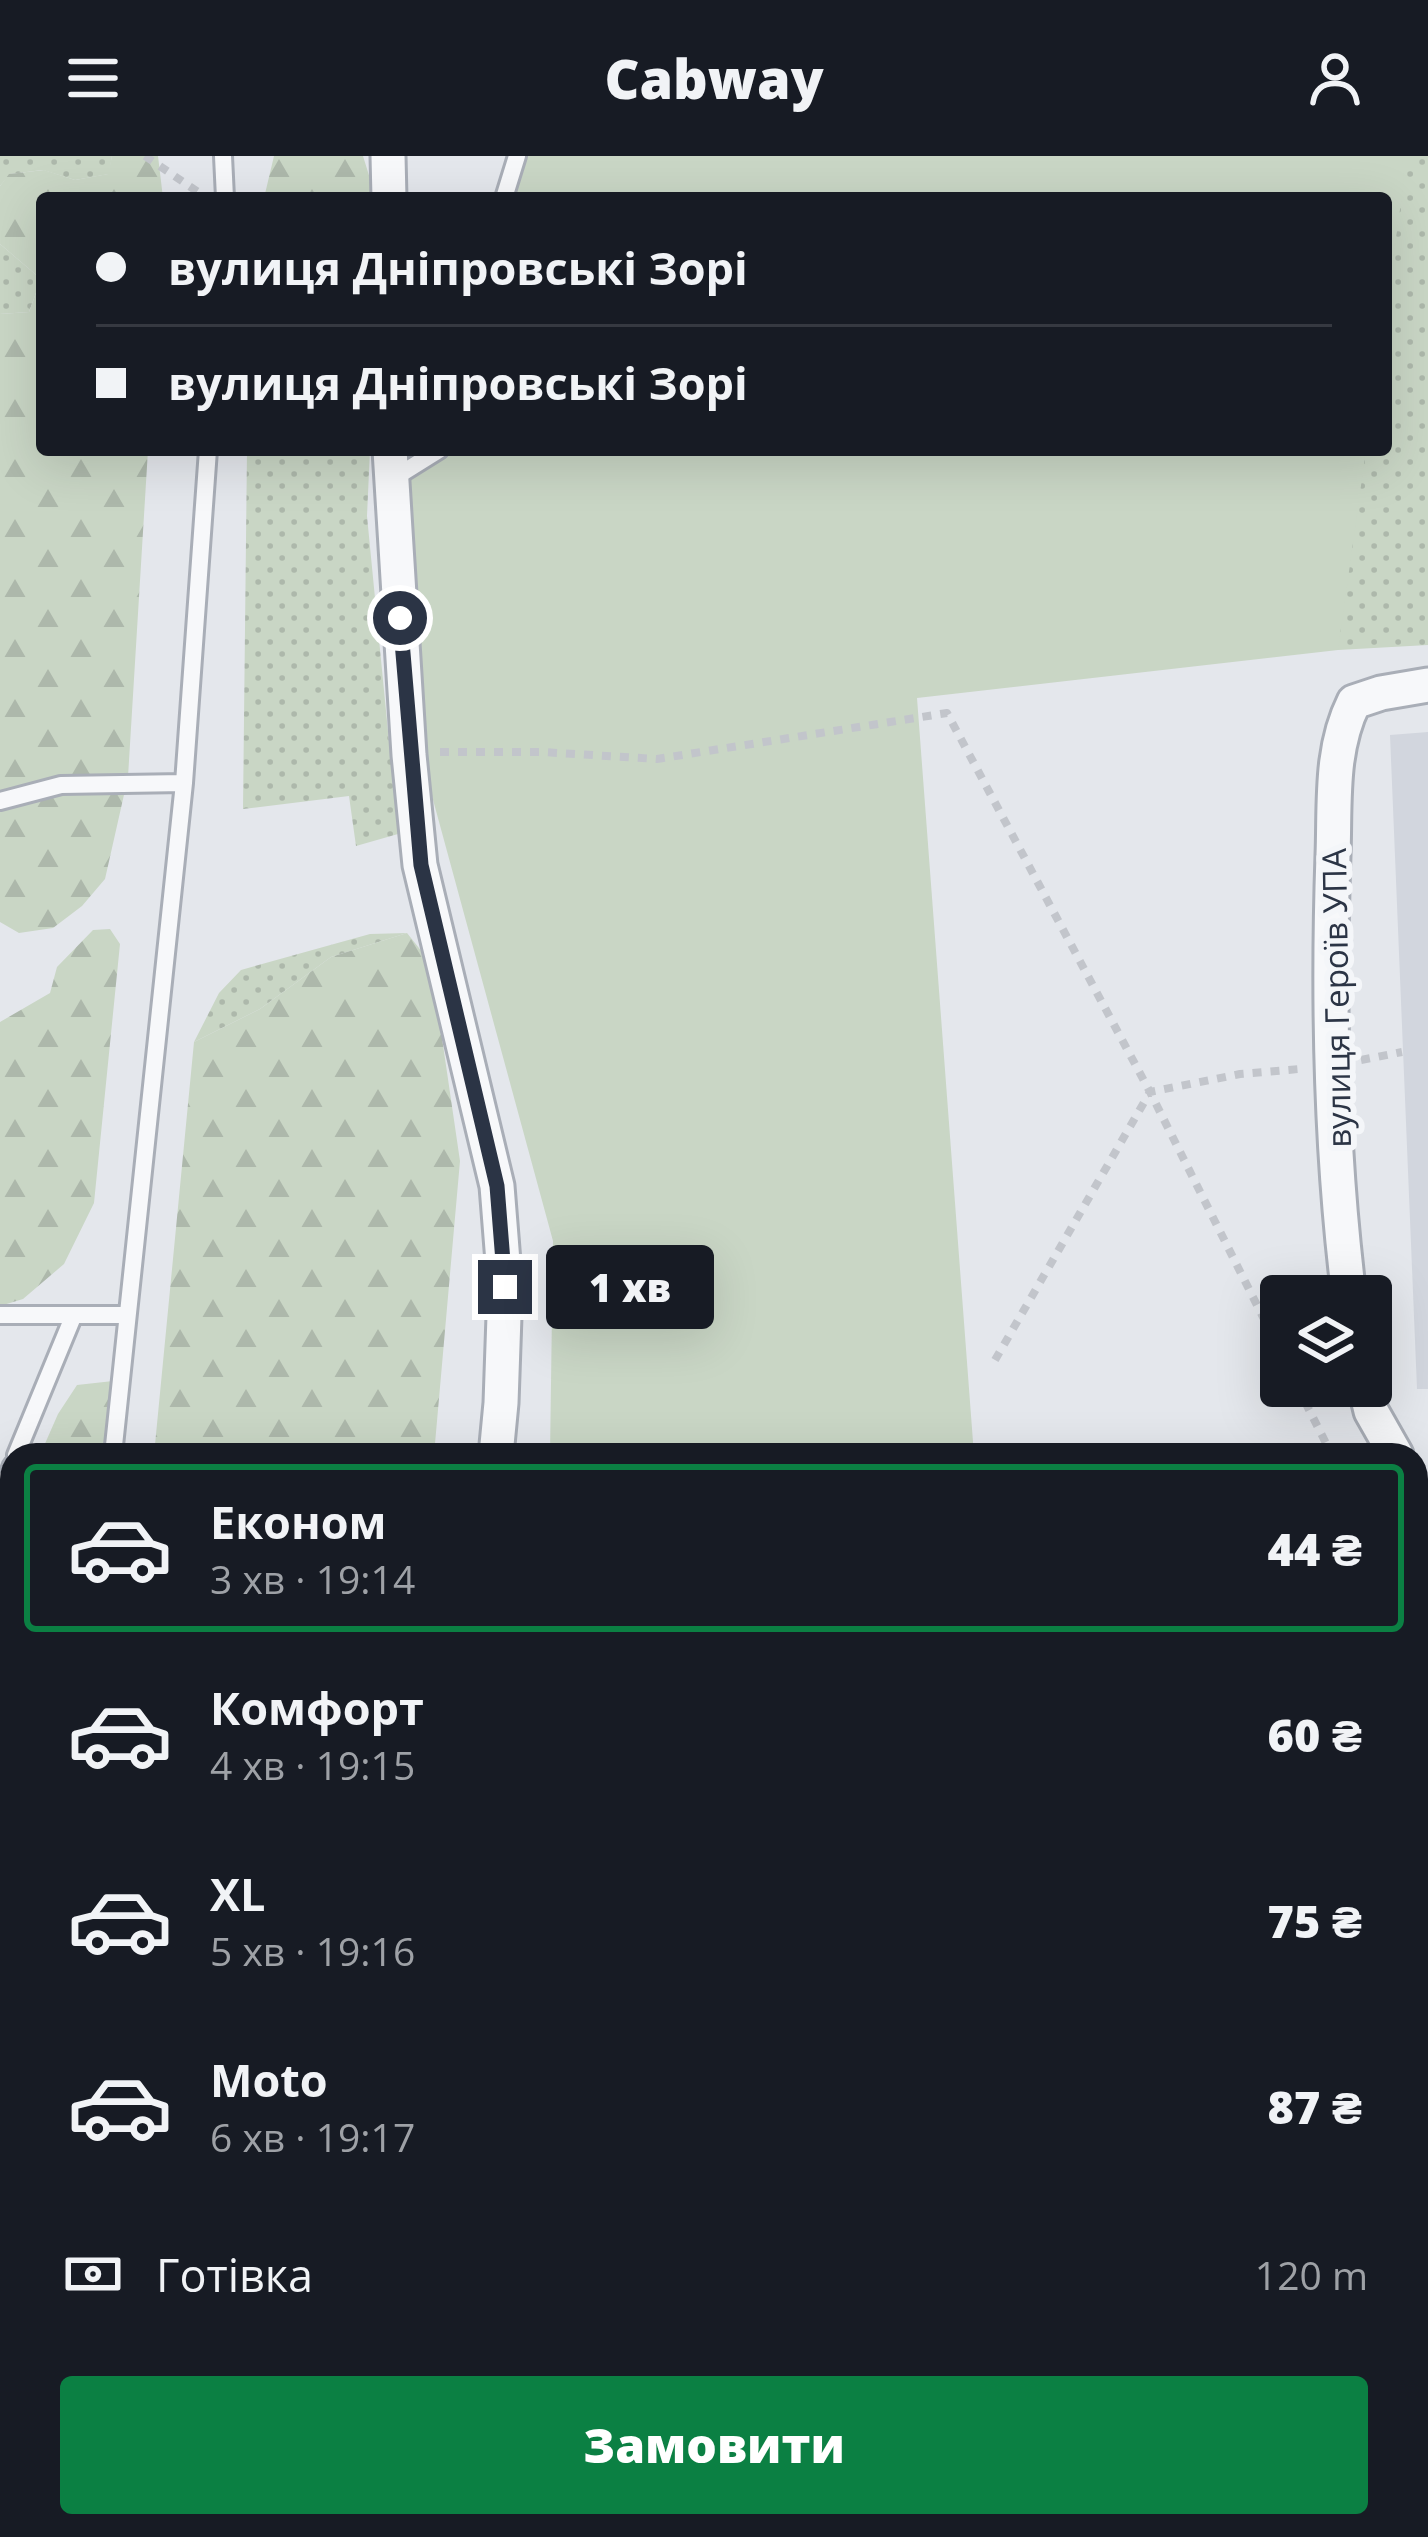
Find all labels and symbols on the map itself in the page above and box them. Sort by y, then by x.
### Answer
route start [373,591,427,645]
street label: вулиця Героїв УПА [1311,848,1361,1148]
callout: 1 хв [547,1245,715,1329]
route end [478,1260,532,1314]

